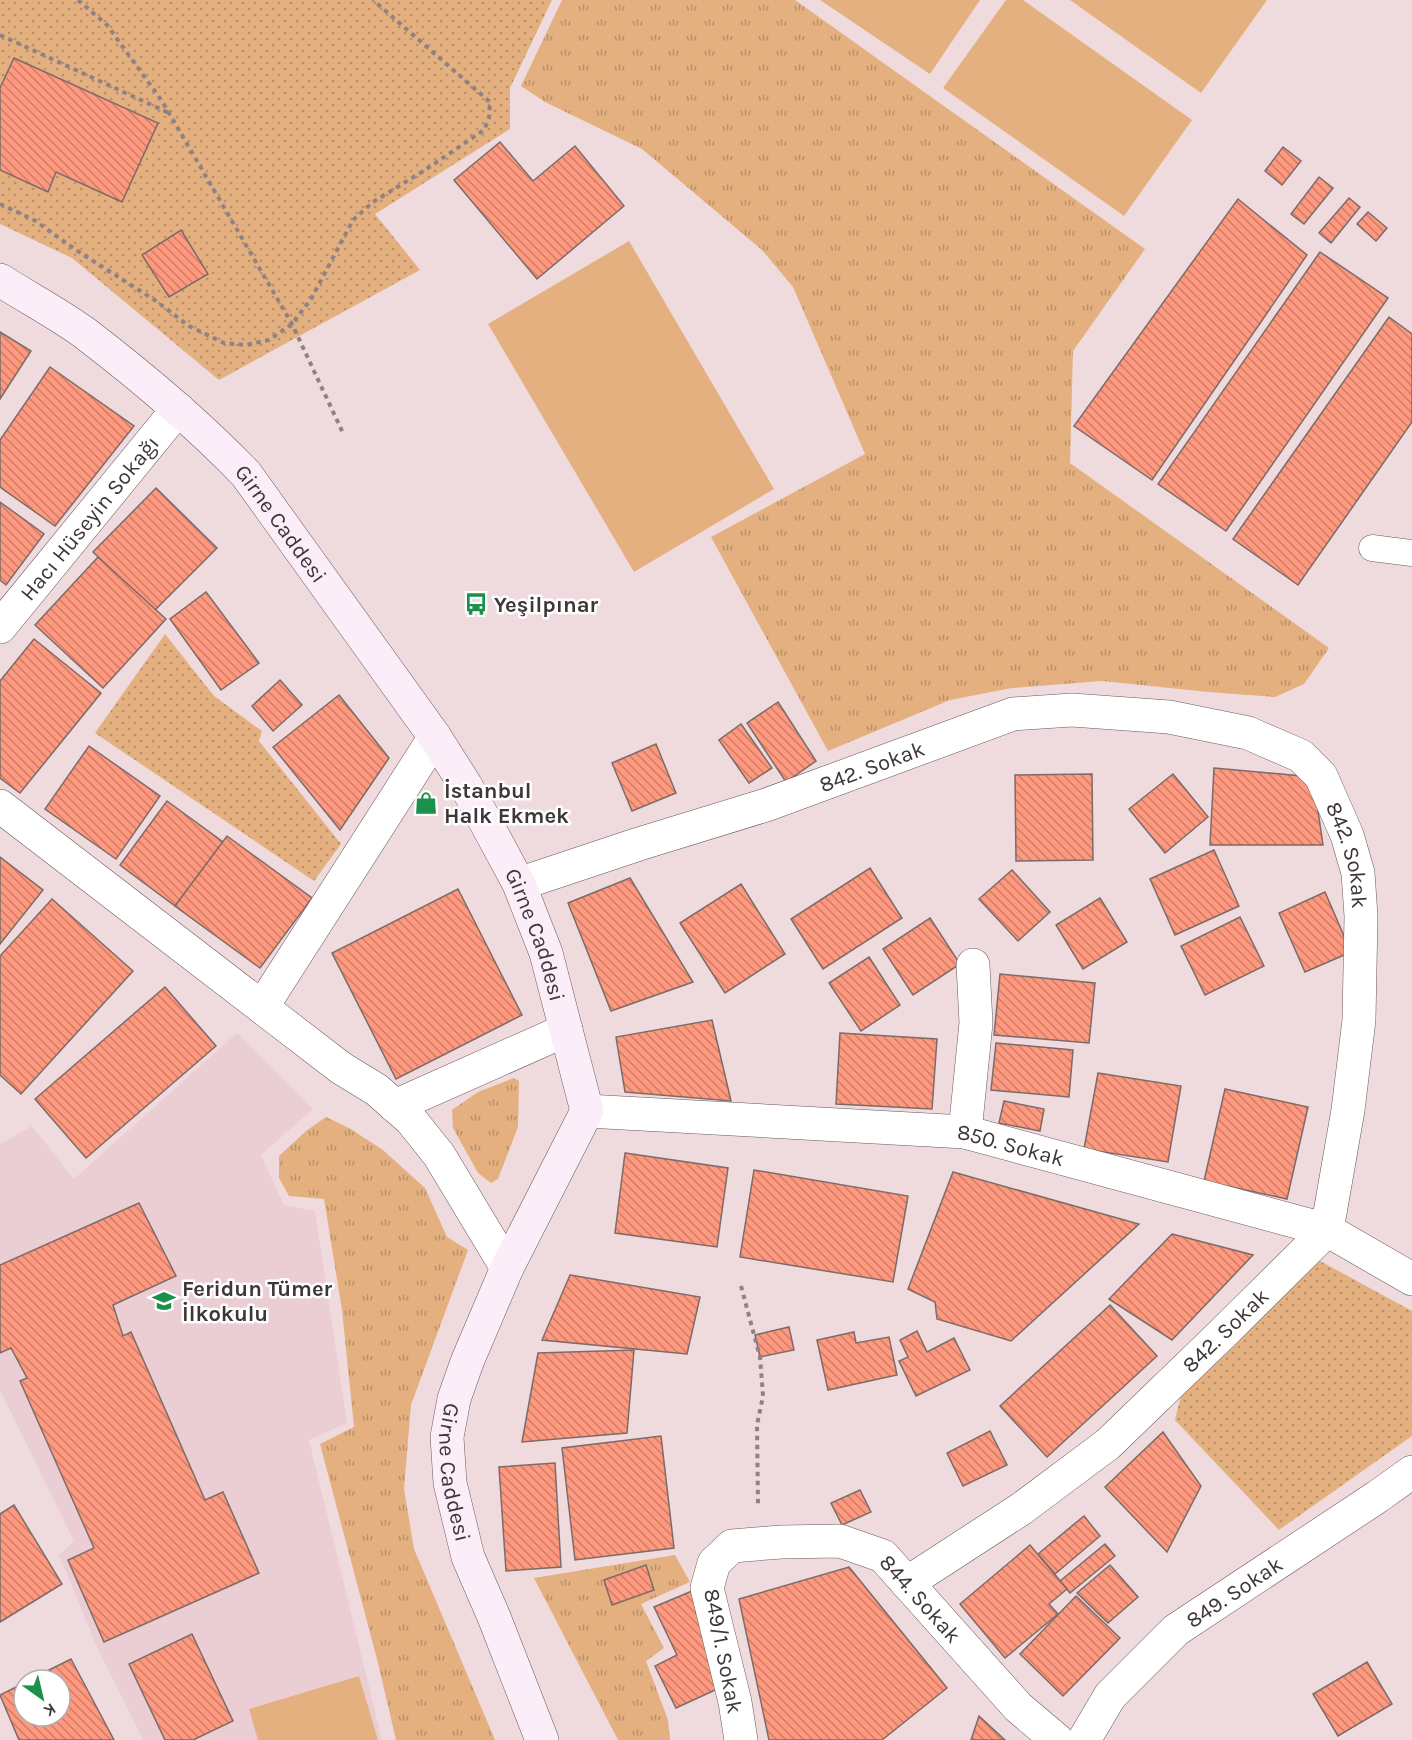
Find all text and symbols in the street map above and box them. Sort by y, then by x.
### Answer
street label: Hacı Hüseyin Sokağı [15,431,165,606]
street label: Girne Caddesi [230,459,332,588]
bus stop icon: Yeşilpınar [463,591,489,617]
place label: Yeşilpınar [494,592,599,618]
street label: 842. Sokak [816,736,928,798]
place label: İstanbul Halk Ekmek [444,778,569,829]
shop icon: İstanbul Halk Ekmek [413,790,439,816]
street label: 842. Sokak [1320,798,1372,909]
street label: Girne Caddesi [499,864,570,1004]
street label: 850. Sokak [956,1120,1067,1172]
place label: Feridun Tümer İlkokulu [182,1276,333,1327]
street label: 842. Sokak [1177,1283,1274,1378]
school or university icon: Feridun Tümer İlkokulu [151,1288,177,1314]
street label: Girne Caddesi [433,1401,476,1544]
street label: 844. Sokak [874,1549,966,1648]
street label: 849. Sokak [1181,1551,1288,1634]
street label: 849/1. Sokak [698,1587,748,1716]
north arrow [12,1668,72,1728]
text: K [40,1699,60,1721]

